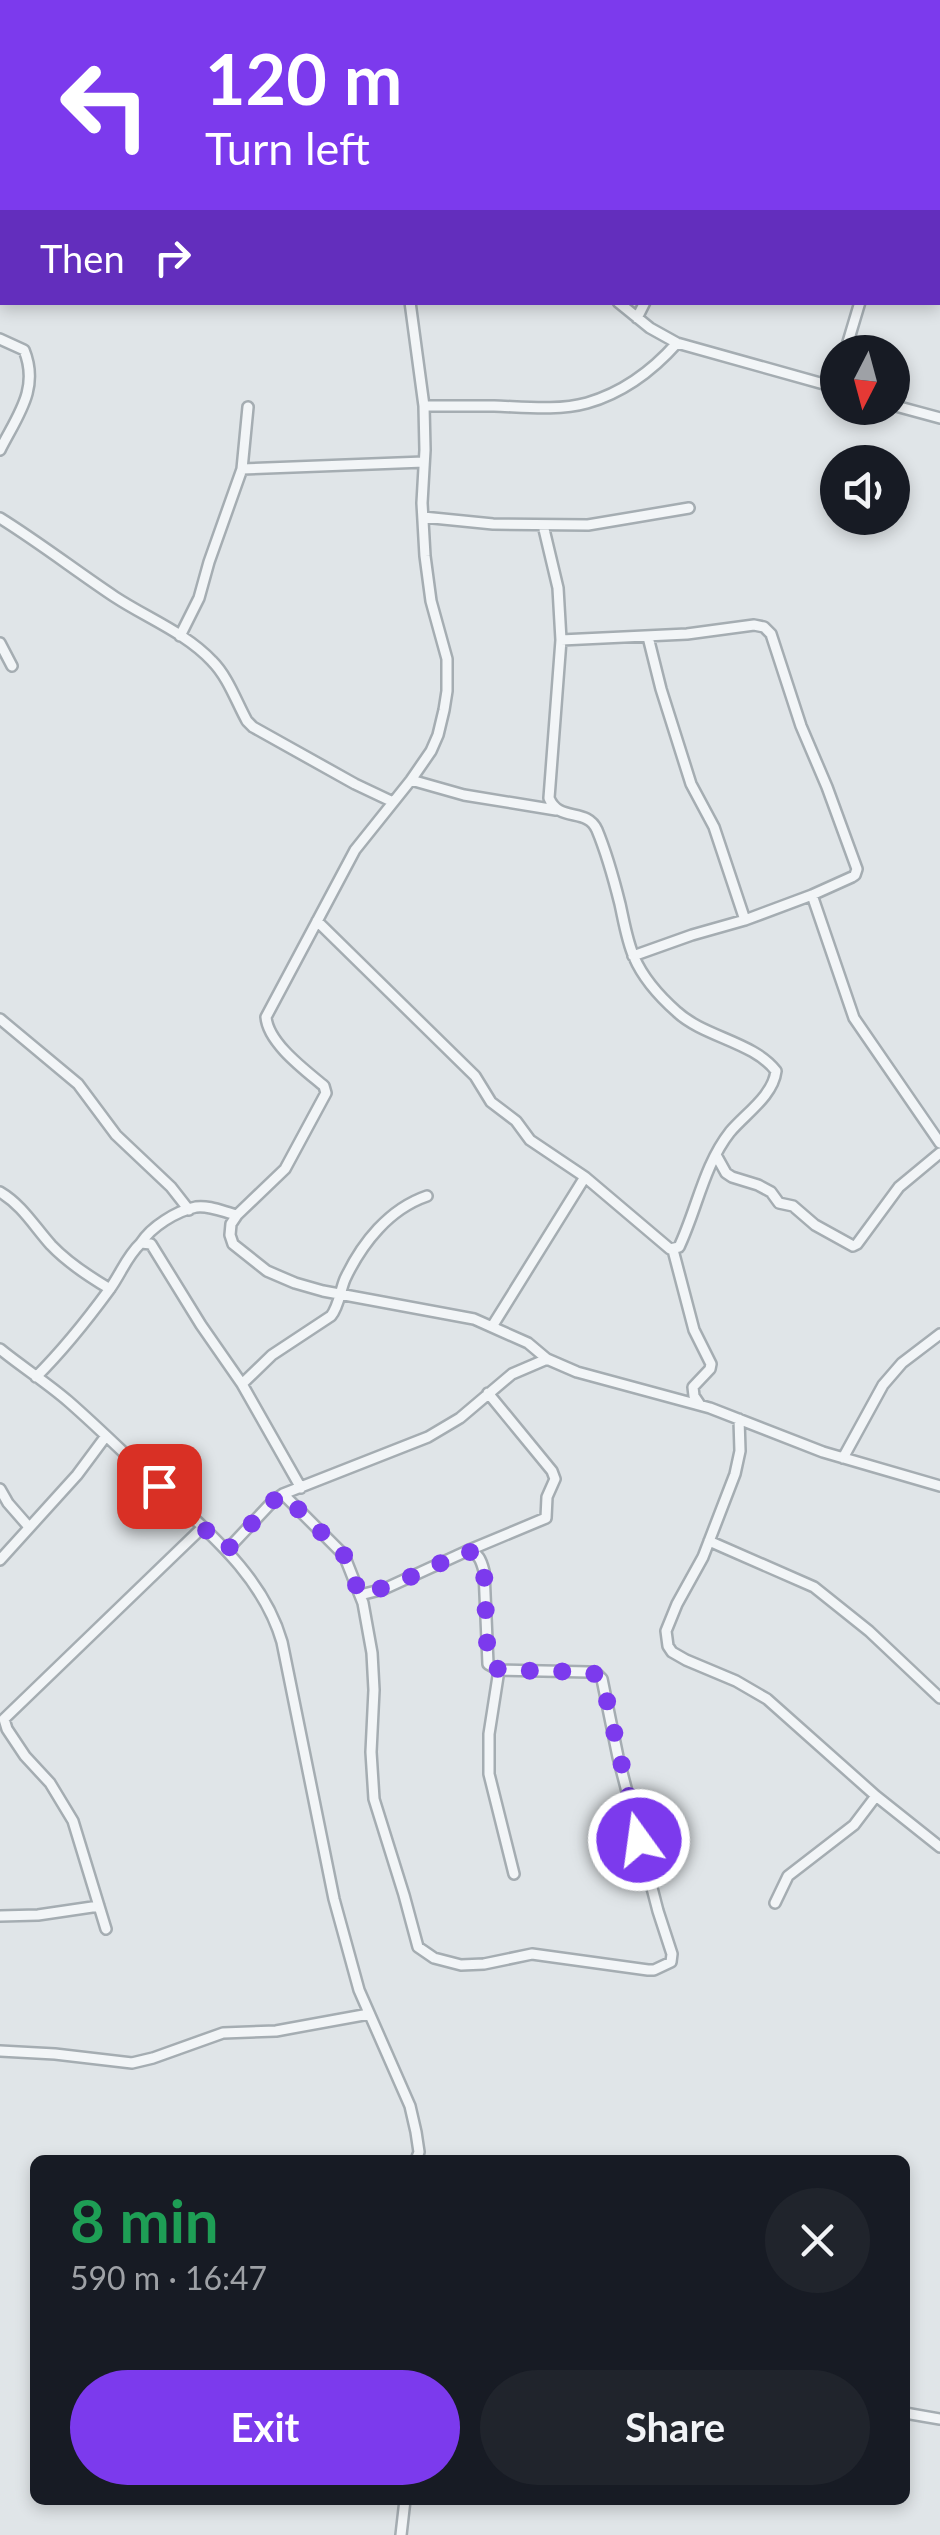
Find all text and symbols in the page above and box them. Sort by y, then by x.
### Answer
text: 120 m [205,36,402,120]
icon: left [40,40,170,170]
text: Turn left [205,121,370,175]
icon: right [145,230,200,285]
text: Then [40,235,125,281]
north arrow [820,335,910,425]
map controls [820,335,910,535]
button: sound [820,445,910,535]
pin [117,1444,202,1529]
icon: arrive [132,1459,187,1514]
position arrow [587,1788,691,1892]
text: 8 min [70,2184,219,2256]
button: close [765,2188,870,2293]
text: 590 m · 16:47 [70,2258,267,2297]
button: Exit [70,2370,460,2485]
button: Share [480,2370,870,2485]

